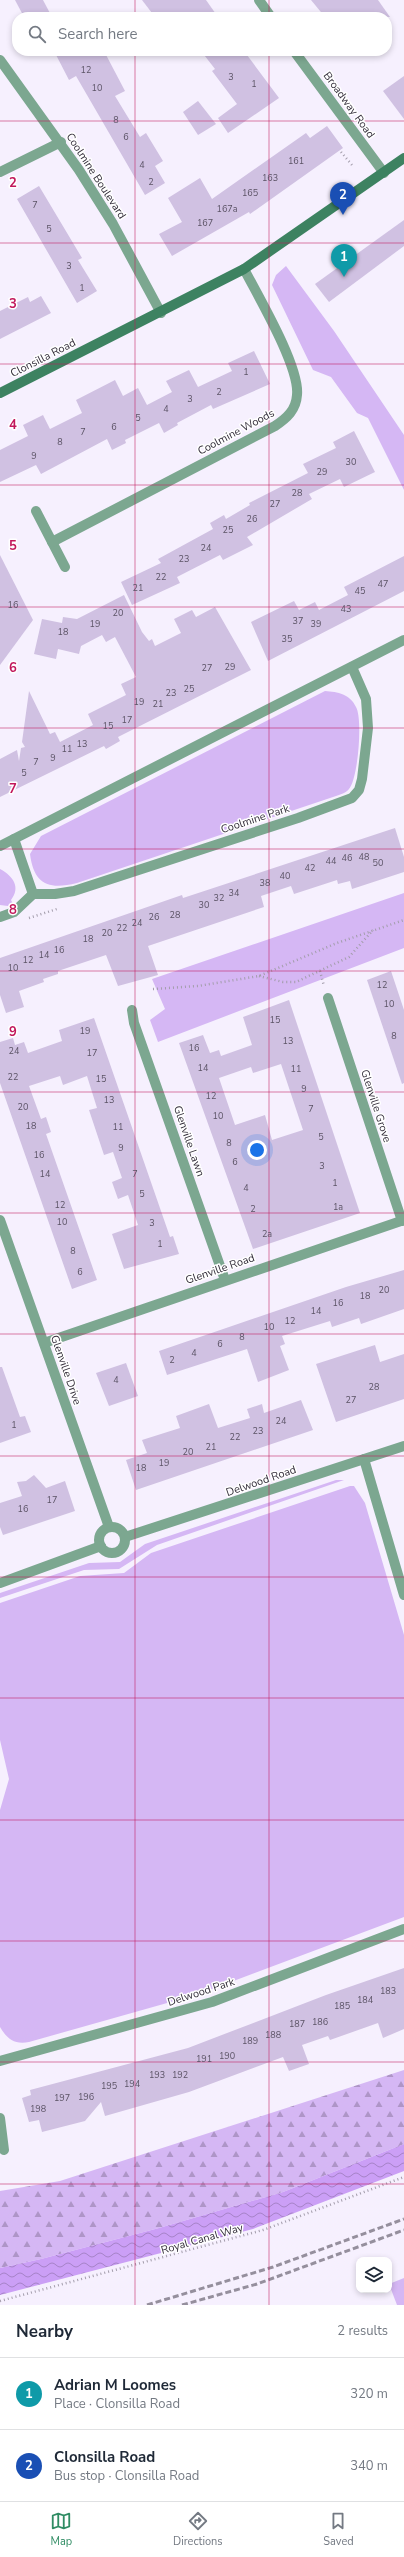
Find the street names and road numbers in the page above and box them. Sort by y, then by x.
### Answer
street label: Broadway Road [320,69,378,141]
street label: Coolmine Boulevard [63,130,129,222]
street label: Clonsilla Road [8,335,78,381]
street label: Coolmine Woods [195,405,277,459]
street label: Coolmine Park [219,801,292,837]
street label: Glenville Grove [357,1068,395,1145]
street label: Glenville Lawn [170,1104,208,1178]
street label: Glenville Road [183,1250,257,1288]
street label: Glenville Drive [47,1333,85,1407]
street label: Delwood Road [224,1462,298,1500]
street label: Delwood Park [166,1974,237,2010]
street label: Royal Canal Way [159,2220,245,2258]

